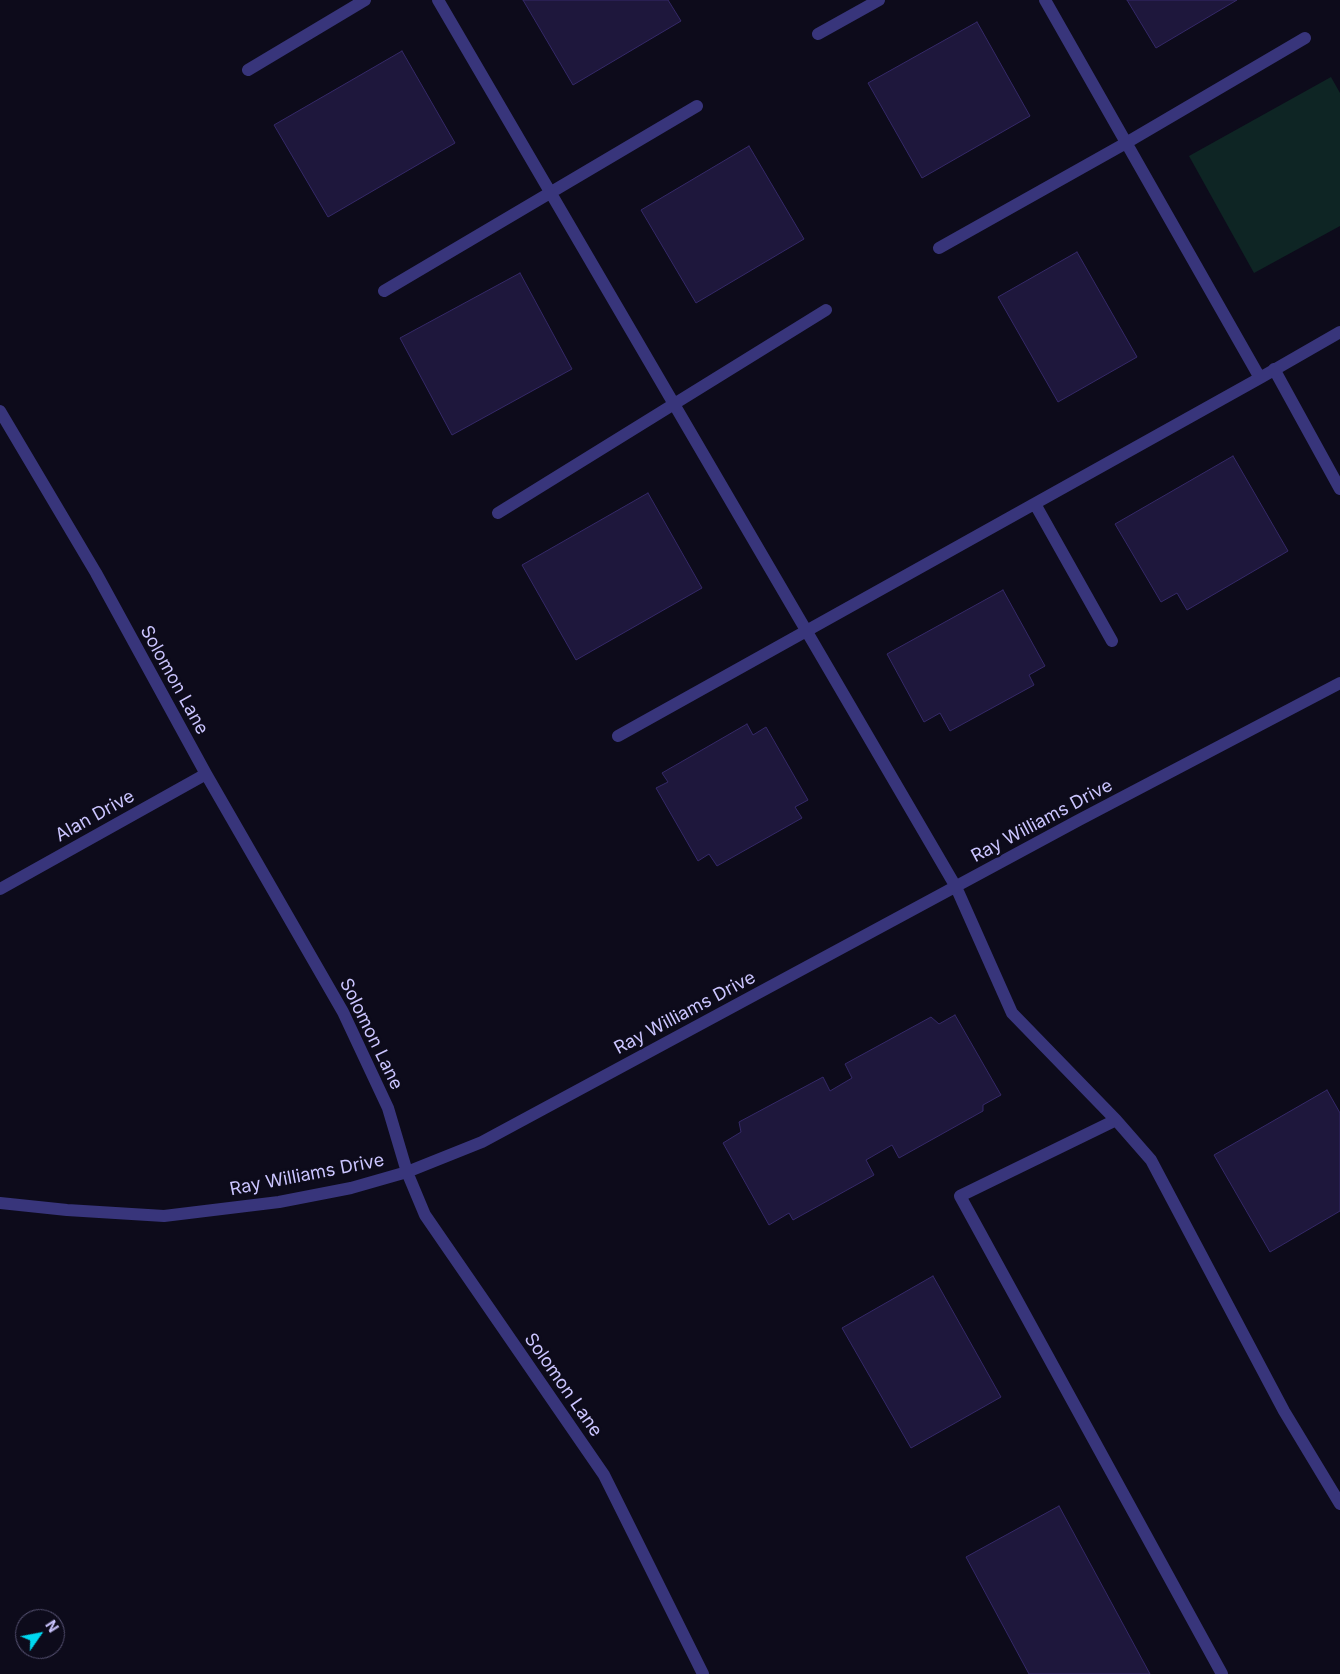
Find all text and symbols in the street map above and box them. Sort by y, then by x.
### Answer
street label: Solomon Lane [135,622,213,738]
street label: Ray Williams Drive [968,775,1116,867]
street label: Alan Drive [52,785,138,847]
street label: Ray Williams Drive [611,967,759,1059]
street label: Solomon Lane [335,975,407,1093]
street label: Ray Williams Drive [228,1149,386,1201]
street label: Solomon Lane [519,1329,607,1441]
north arrow [15,1609,65,1659]
text: N [42,1617,62,1635]

